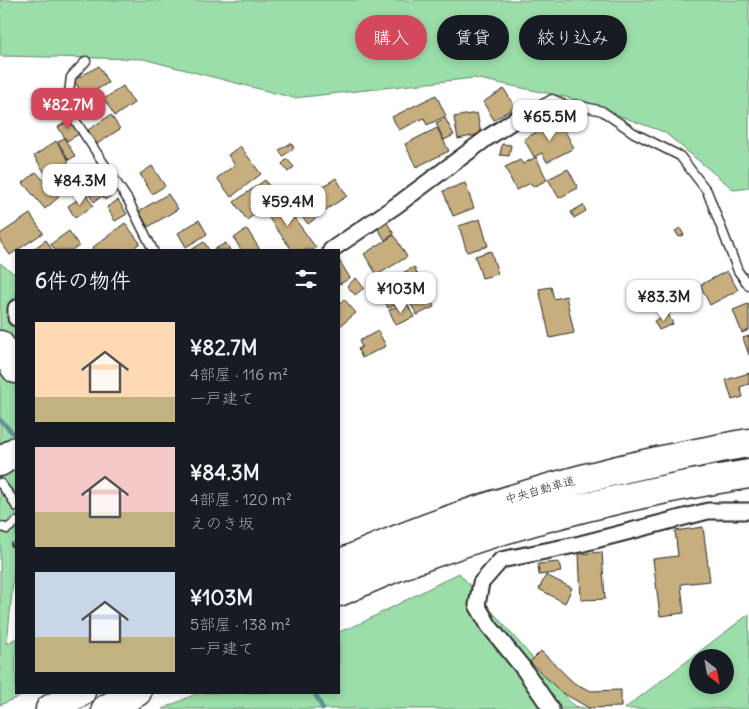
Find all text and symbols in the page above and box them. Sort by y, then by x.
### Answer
chip: 購入 [355,15,427,60]
chip: 賃貸 [437,15,509,60]
chip: 絞り込み [519,15,627,60]
pin: ¥82.7M [27,88,109,130]
text: ¥82.7M [42,94,94,114]
pin: ¥65.5M [509,100,591,142]
text: ¥65.5M [523,106,577,126]
pin: ¥84.3M [39,164,121,206]
text: ¥84.3M [53,170,107,190]
pin: ¥59.4M [247,184,329,227]
text: ¥59.4M [262,191,314,211]
icon: filters [292,265,320,293]
text: 6件の物件 [35,267,131,294]
pin: ¥103M [366,272,436,314]
text: ¥103M [377,278,425,298]
pin: ¥83.3M [623,280,705,322]
text: ¥83.3M [637,286,691,306]
text: ¥82.7M [190,334,258,361]
icon: home [75,342,135,402]
text: 4部屋 · 116 m² [190,364,288,384]
text: 一戸建て [190,388,254,408]
text: ¥84.3M [190,459,260,486]
icon: home [75,467,135,527]
street label: 中央自動車道 [503,472,577,507]
text: 4部屋 · 120 m² [190,489,292,509]
text: えのき坂 [190,513,254,533]
text: ¥103M [190,584,253,611]
icon: home [75,592,135,652]
text: 5部屋 · 138 m² [190,614,291,634]
text: 一戸建て [190,638,254,658]
north arrow [689,649,734,694]
map controls [689,649,734,694]

